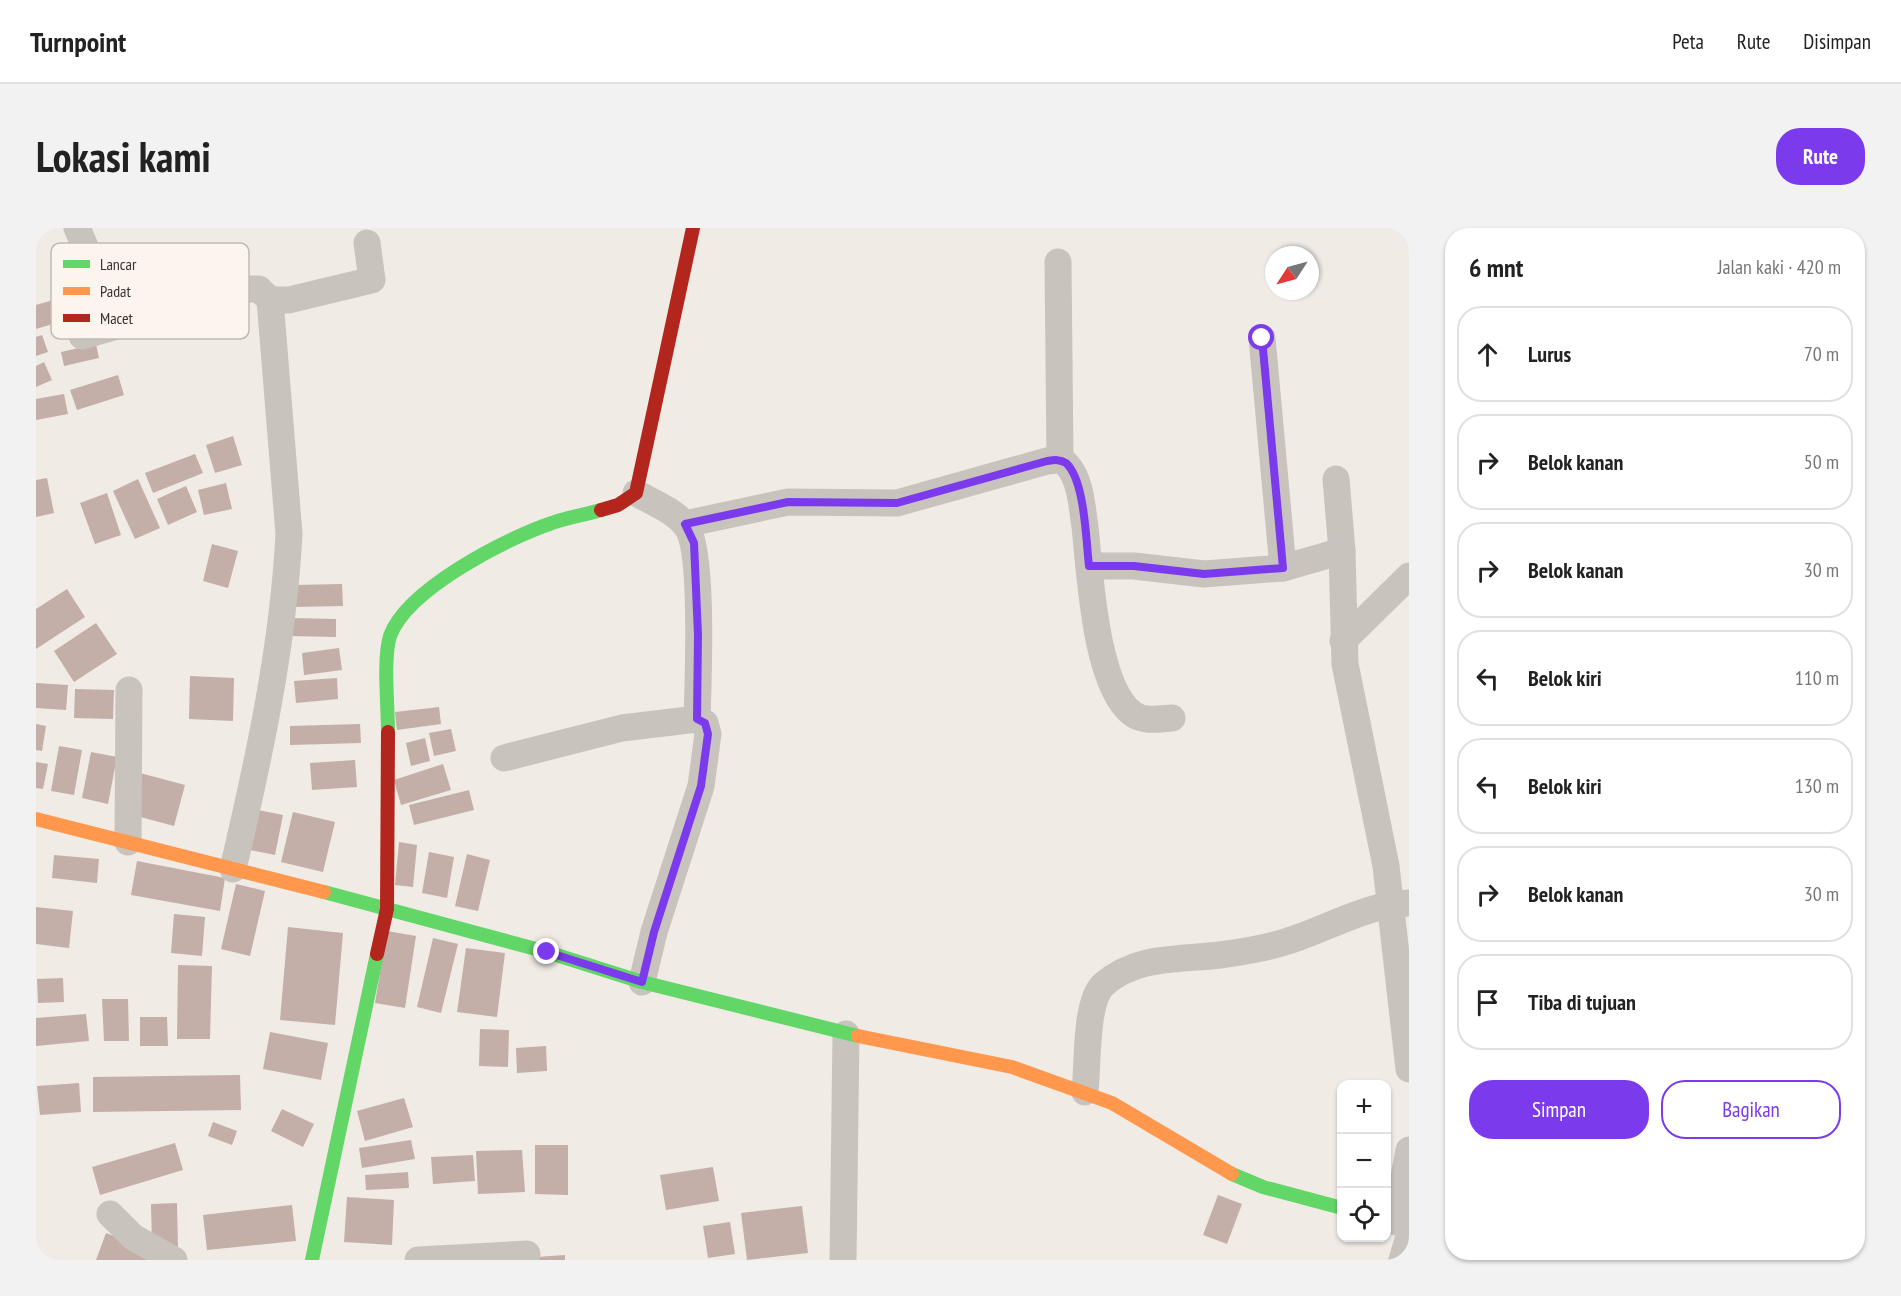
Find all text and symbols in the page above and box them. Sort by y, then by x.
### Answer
text: Turnpoint [30,23,126,60]
text: Peta [1672,28,1704,55]
text: Rute [1737,28,1770,55]
text: Disimpan [1803,28,1871,55]
button: Rute [1776,128,1865,185]
text: Lokasi kami [36,129,211,184]
legend [51,243,249,339]
north arrow [1265,246,1319,300]
text: 6 mnt [1469,251,1523,284]
text: Lancar [100,254,137,274]
text: Jalan kaki · 420 m [1718,254,1841,280]
text: Padat [100,281,132,301]
text: Macet [100,308,134,328]
route start [1248,324,1274,350]
icon: ahead [1471,338,1504,371]
text: Lurus [1528,340,1571,368]
text: 70 m [1804,341,1839,367]
icon: right [1471,446,1504,479]
text: Belok kanan [1528,448,1623,476]
text: 50 m [1804,449,1839,475]
icon: right [1471,554,1504,587]
text: Belok kanan [1528,556,1623,584]
text: 30 m [1804,557,1839,583]
icon: left [1471,662,1504,695]
text: Belok kiri [1528,664,1602,692]
text: 110 m [1795,665,1839,691]
icon: left [1471,770,1504,803]
text: Belok kiri [1528,772,1602,800]
text: 130 m [1795,773,1839,799]
icon: right [1471,878,1504,911]
text: Belok kanan [1528,880,1623,908]
text: 30 m [1804,881,1839,907]
route end [533,938,559,964]
icon: arrive [1471,986,1504,1019]
text: Tiba di tujuan [1528,988,1636,1016]
map controls [1337,1080,1391,1242]
button: + [1337,1080,1391,1134]
button: Simpan [1469,1080,1649,1139]
button: Bagikan [1661,1080,1841,1139]
button: − [1337,1134,1391,1188]
button: locate [1337,1188,1391,1242]

